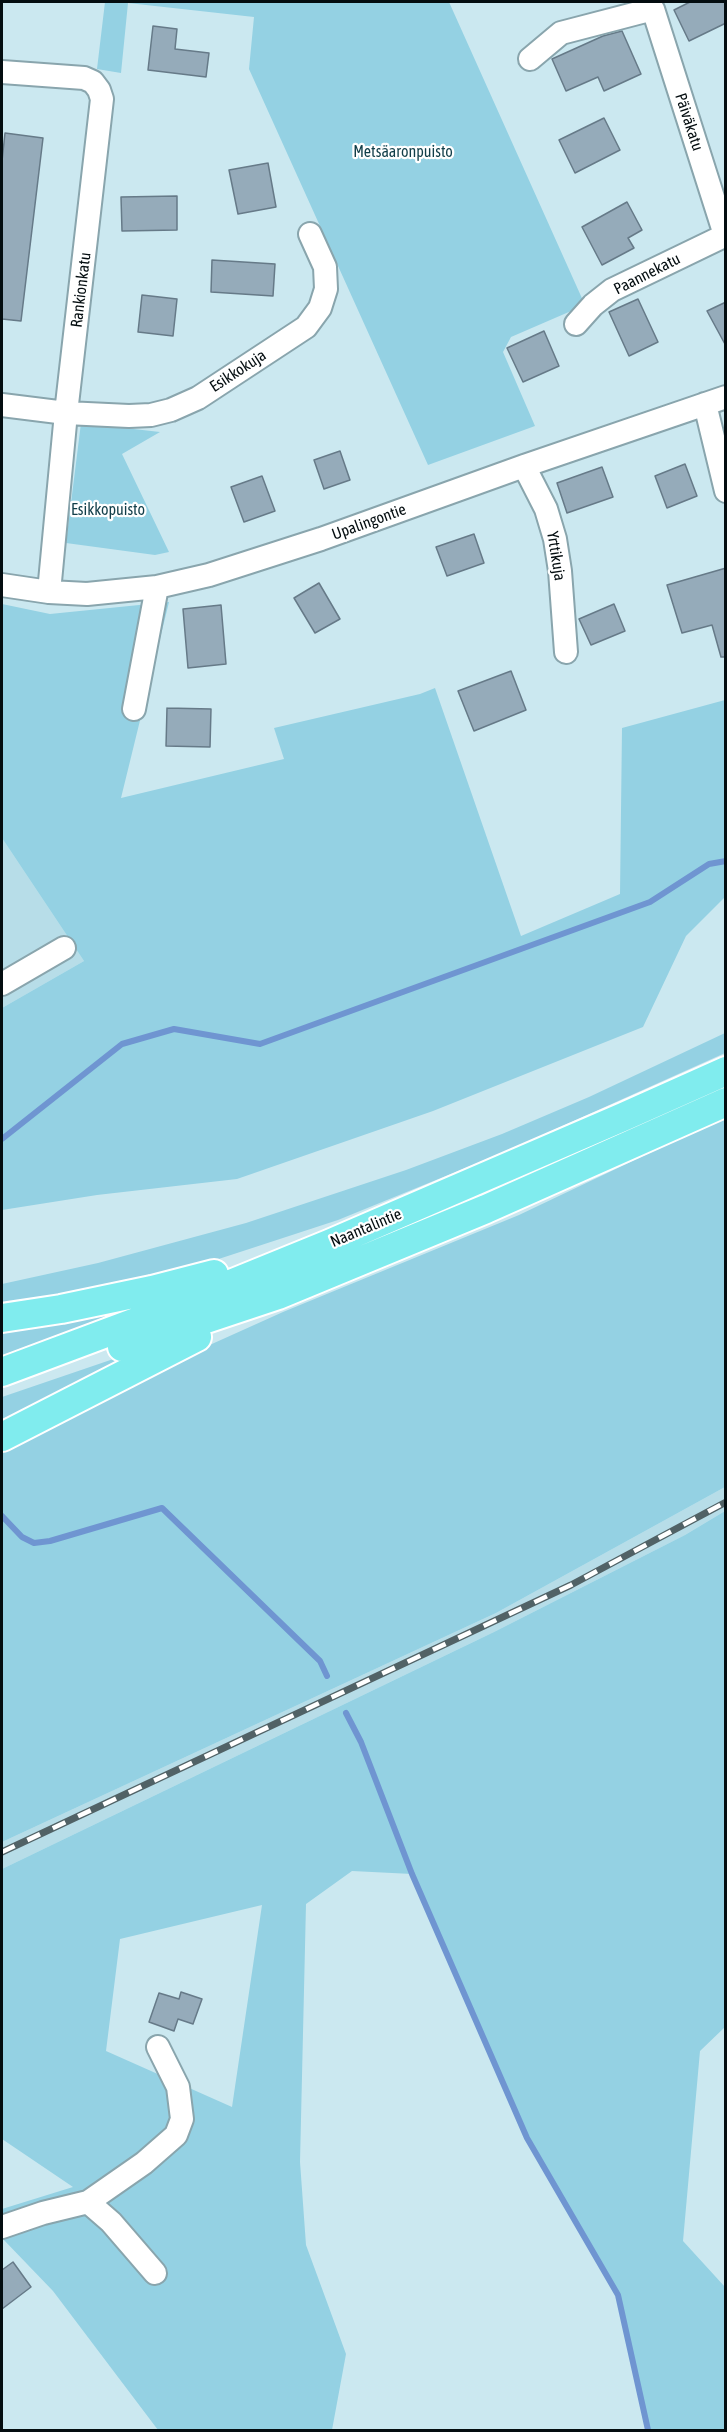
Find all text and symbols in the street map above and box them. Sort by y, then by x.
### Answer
street label: Päiväkatu [671,91,707,153]
park label: Metsäaronpuisto [353,142,453,162]
street label: Paannekatu [611,249,683,299]
street label: Rankionkatu [67,251,95,329]
street label: Esikkokuja [206,346,270,396]
park label: Esikkopuisto [71,500,145,520]
street label: Upalingontie [329,500,409,544]
street label: Yrttikuja [543,530,569,582]
street label: Naantalintie [328,1204,404,1252]

